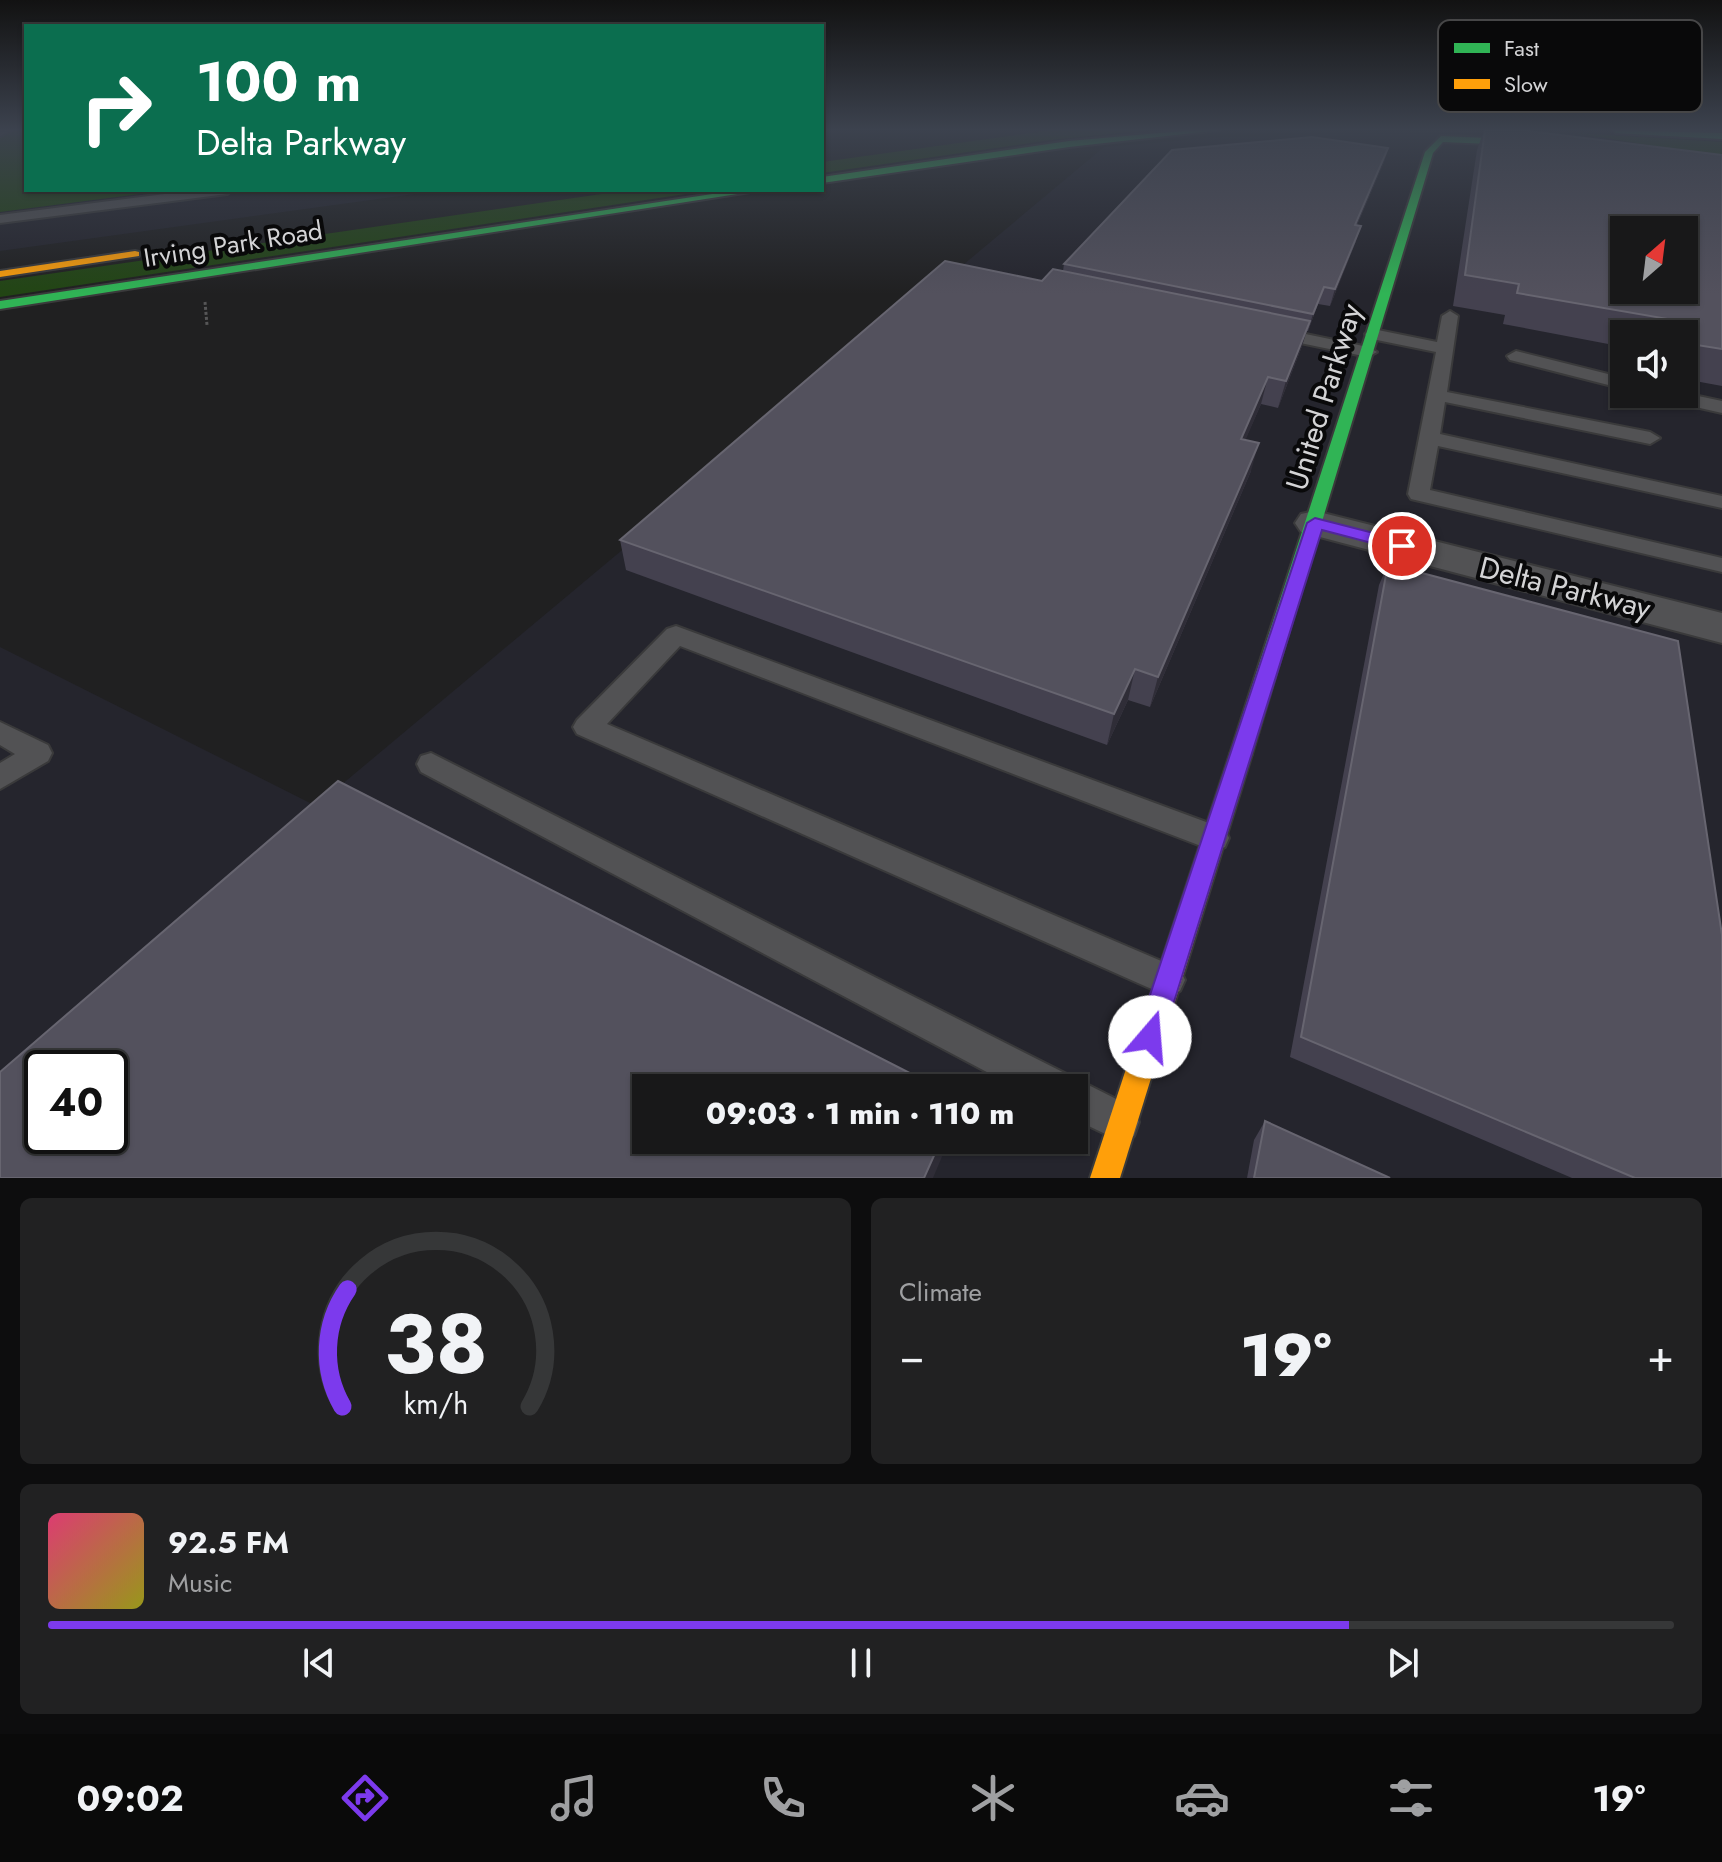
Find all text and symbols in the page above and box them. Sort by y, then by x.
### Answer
legend [1438,20,1702,112]
text: Fast [1504,32,1540,64]
text: 100 m [196,41,361,122]
icon: right [64,56,168,160]
text: Slow [1504,68,1548,100]
text: Delta Parkway [196,116,406,168]
street label: Irving Park Road [141,211,325,277]
north arrow [1610,216,1698,304]
map controls [1610,216,1698,408]
street label: United Parkway [1275,298,1373,495]
button: sound [1610,320,1698,408]
pin [1368,512,1436,580]
icon: arrive [1380,524,1424,568]
street label: Delta Parkway [1475,545,1656,630]
position arrow [1108,995,1192,1079]
speed limit sign: 40 [24,1050,128,1154]
text: 09:03 · 1 min · 110 m [706,1092,1014,1135]
text: Climate [899,1273,982,1311]
text: 38 [384,1284,487,1404]
text: 19° [1240,1312,1332,1399]
text: − [899,1324,925,1388]
text: + [1647,1324,1674,1388]
text: km/h [403,1383,468,1425]
text: 92.5 FM [168,1521,289,1564]
text: Music [168,1564,232,1602]
icon: previous [297,1641,341,1685]
icon: pause [839,1641,883,1685]
icon: next [1381,1641,1425,1685]
icon: directions [337,1770,393,1826]
icon: music [546,1770,602,1826]
icon: phone [755,1770,811,1826]
icon: climate [965,1770,1021,1826]
icon: car [1174,1770,1230,1826]
icon: filters [1383,1770,1439,1826]
text: 09:02 [77,1772,184,1824]
text: 19° [1592,1772,1645,1824]

